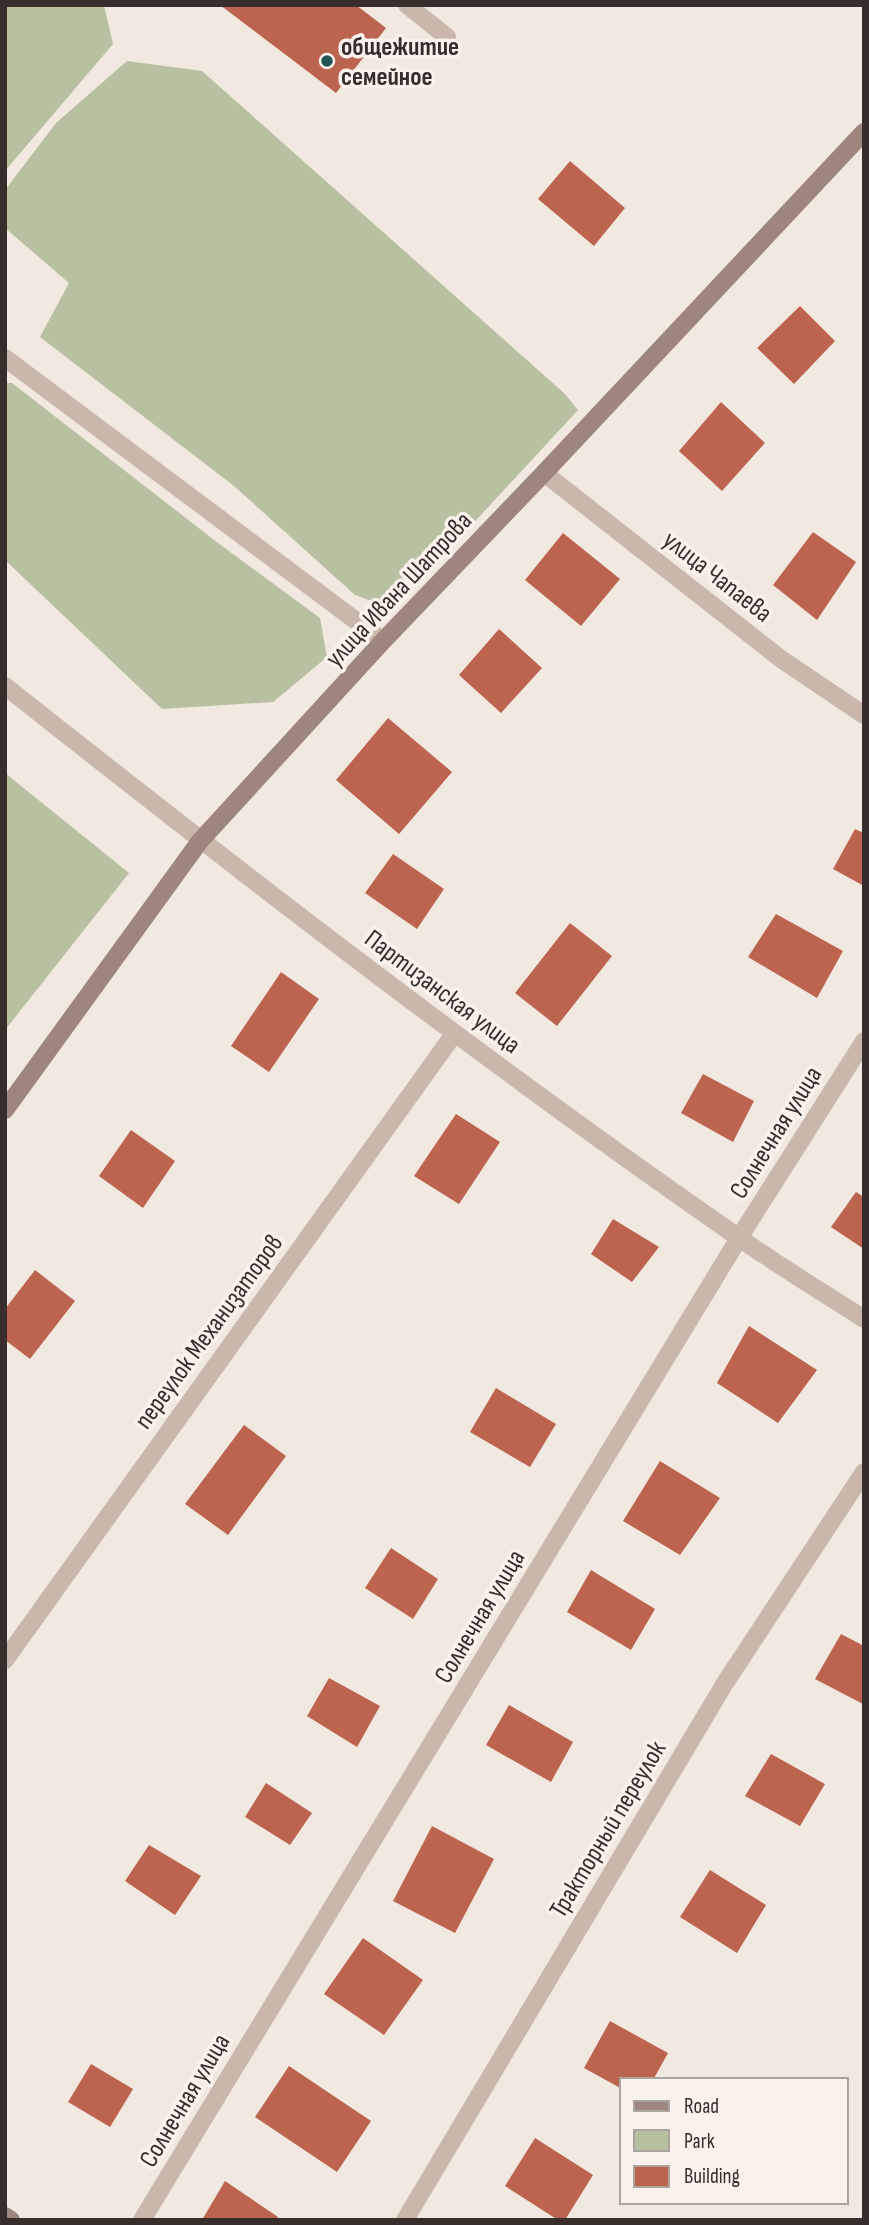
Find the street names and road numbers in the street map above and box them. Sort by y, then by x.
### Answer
street label: улица Ивана Шатрова [319,506,479,674]
street label: улица Чапаева [656,525,778,629]
street label: Партизанская улица [358,924,526,1061]
street label: Солнечная улица [723,1061,829,1205]
street label: переулок Механизаторов [128,1229,290,1435]
street label: Солнечная улица [428,1544,532,1689]
street label: Тракторный переулок [543,1736,673,1924]
street label: Солнечная улица [133,2028,237,2173]

